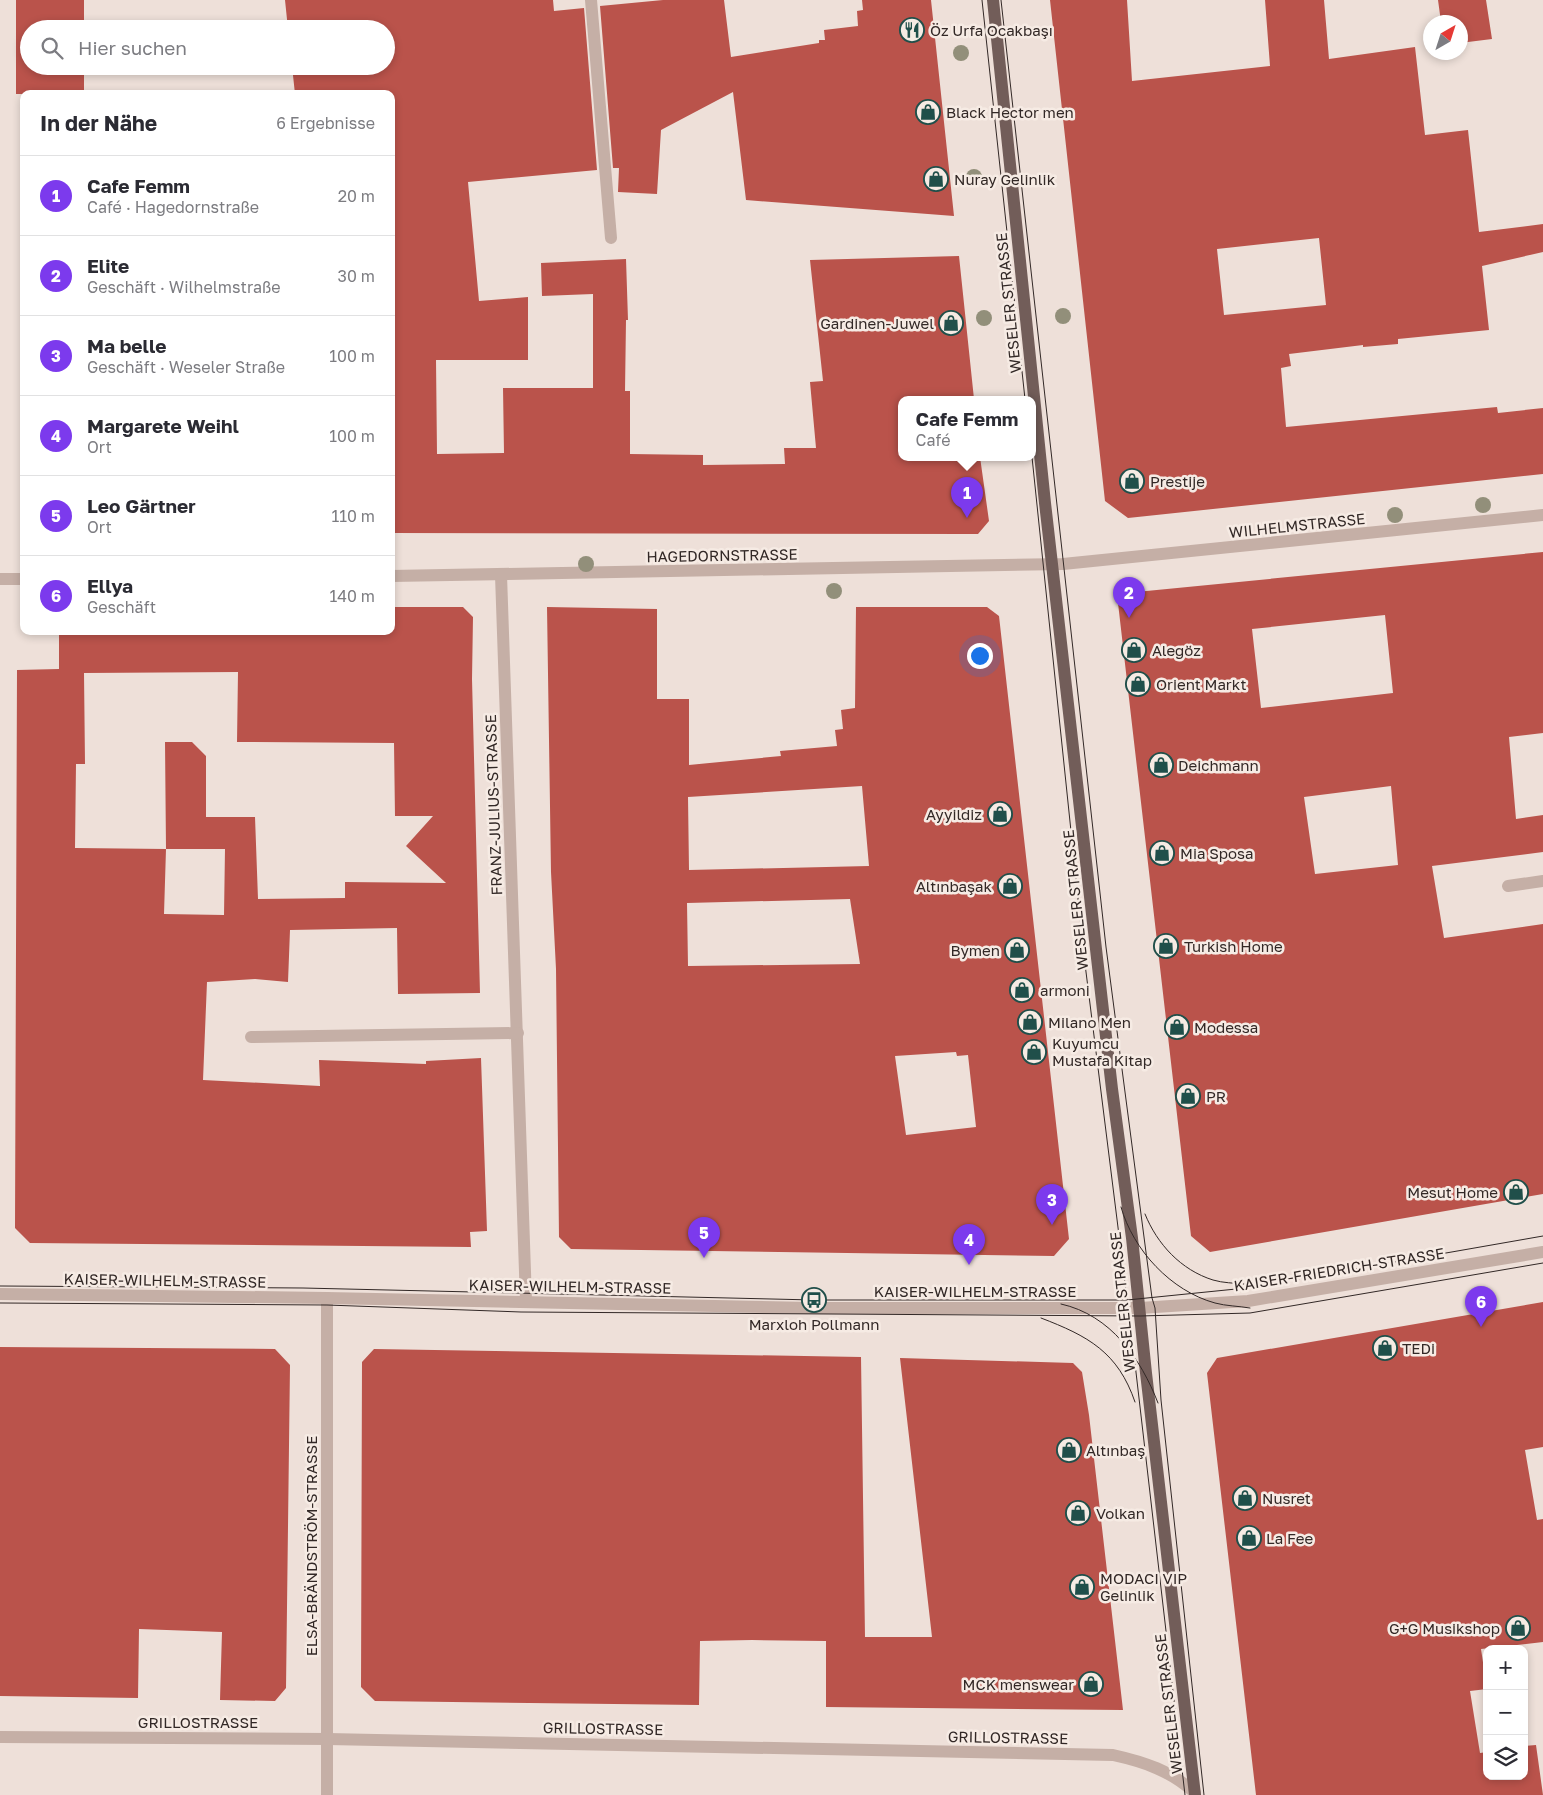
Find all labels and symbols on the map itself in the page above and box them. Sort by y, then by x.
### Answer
north arrow [1423,15,1468,60]
restaurant icon: Öz Urfa Ocakbaşı [899,17,925,43]
place label: Öz Urfa Ocakbaşı [930,21,1053,39]
shop icon: Black Hector men [915,99,941,125]
place label: Black Hector men [946,103,1074,121]
shop icon: Nuray Gelinlik [923,166,949,192]
place label: Nuray Gelinlik [954,170,1056,188]
street label: WESELER STRASSE [992,232,1024,374]
shop icon: Gardinen-Juwel [938,310,964,336]
place label: Gardinen-Juwel [820,314,934,332]
shop icon: Prestije [1119,468,1145,494]
place label: Prestije [1150,472,1205,490]
pin: 1 [951,477,983,518]
street label: WILHELMSTRASSE [1228,509,1366,541]
street label: HAGEDORNSTRASSE [646,545,798,565]
pin: 2 [1113,577,1145,618]
shop icon: Alegöz [1121,637,1147,663]
place label: Alegöz [1152,641,1201,659]
your location [967,643,993,669]
shop icon: Orient Markt [1125,671,1151,697]
place label: Orient Markt [1156,675,1247,693]
street label: FRANZ-JULIUS-STRASSE [481,714,505,896]
shop icon: Deichmann [1148,752,1174,778]
place label: Deichmann [1178,756,1259,774]
shop icon: Ayyildiz [987,801,1013,827]
place label: Ayyildiz [926,805,982,823]
street label: WESELER STRASSE [1059,829,1091,971]
shop icon: Mia Sposa [1149,840,1175,866]
place label: Mia Sposa [1180,844,1253,862]
shop icon: Altınbaşak [997,873,1023,899]
place label: Altınbaşak [916,877,993,895]
shop icon: Turkish Home [1153,933,1179,959]
shop icon: Bymen [1004,937,1030,963]
place label: Turkish Home [1184,937,1283,955]
place label: Bymen [950,941,1000,959]
shop icon: armoni [1009,977,1035,1003]
place label: armoni [1040,981,1090,999]
shop icon: Milano Men [1017,1009,1043,1035]
place label: Milano Men [1048,1013,1131,1031]
shop icon: Modessa [1164,1014,1190,1040]
place label: Modessa [1194,1018,1258,1036]
place label: Kuyumcu Mustafa Kitap [1052,1034,1152,1069]
shop icon: Kuyumcu Mustafa Kitap [1021,1039,1047,1065]
shop icon: PR [1175,1083,1201,1109]
place label: PR [1206,1087,1226,1105]
shop icon: Mesut Home [1503,1179,1529,1205]
place label: Mesut Home [1407,1183,1498,1201]
pin: 3 [1036,1184,1068,1225]
pin: 5 [688,1217,720,1258]
pin: 4 [953,1224,985,1265]
street label: WESELER STRASSE [1106,1231,1138,1373]
street label: KAISER-FRIEDRICH-STRASSE [1232,1243,1446,1295]
street label: KAISER-WILHELM-STRASSE [64,1269,266,1291]
street label: KAISER-WILHELM-STRASSE [469,1275,671,1297]
street label: KAISER-WILHELM-STRASSE [874,1282,1076,1300]
pin: 6 [1465,1286,1497,1327]
bus stop icon: Marxloh Pollmann [801,1287,827,1313]
place label: Marxloh Pollmann [749,1315,879,1333]
shop icon: TEDi [1372,1335,1398,1361]
place label: TEDi [1402,1339,1435,1357]
street label: ELSA-BRÄNDSTRÖM-STRASSE [302,1436,320,1656]
shop icon: Altınbaş [1056,1437,1082,1463]
place label: Altınbaş [1086,1441,1145,1459]
shop icon: Nusret [1232,1485,1258,1511]
place label: Nusret [1262,1489,1311,1507]
shop icon: Volkan [1065,1500,1091,1526]
place label: Volkan [1096,1504,1145,1522]
shop icon: La Fee [1236,1525,1262,1551]
place label: La Fee [1266,1529,1313,1547]
place label: MODACI VIP Gelinlik [1100,1569,1187,1604]
shop icon: MODACI VIP Gelinlik [1069,1574,1095,1600]
shop icon: G+G Musikshop [1505,1615,1531,1641]
place label: G+G Musikshop [1389,1619,1500,1637]
street label: WESELER STRASSE [1150,1633,1186,1775]
shop icon: MCK menswear [1078,1671,1104,1697]
place label: MCK menswear [963,1675,1074,1693]
street label: GRILLOSTRASSE [138,1713,258,1731]
street label: GRILLOSTRASSE [543,1718,663,1738]
street label: GRILLOSTRASSE [948,1727,1068,1747]

